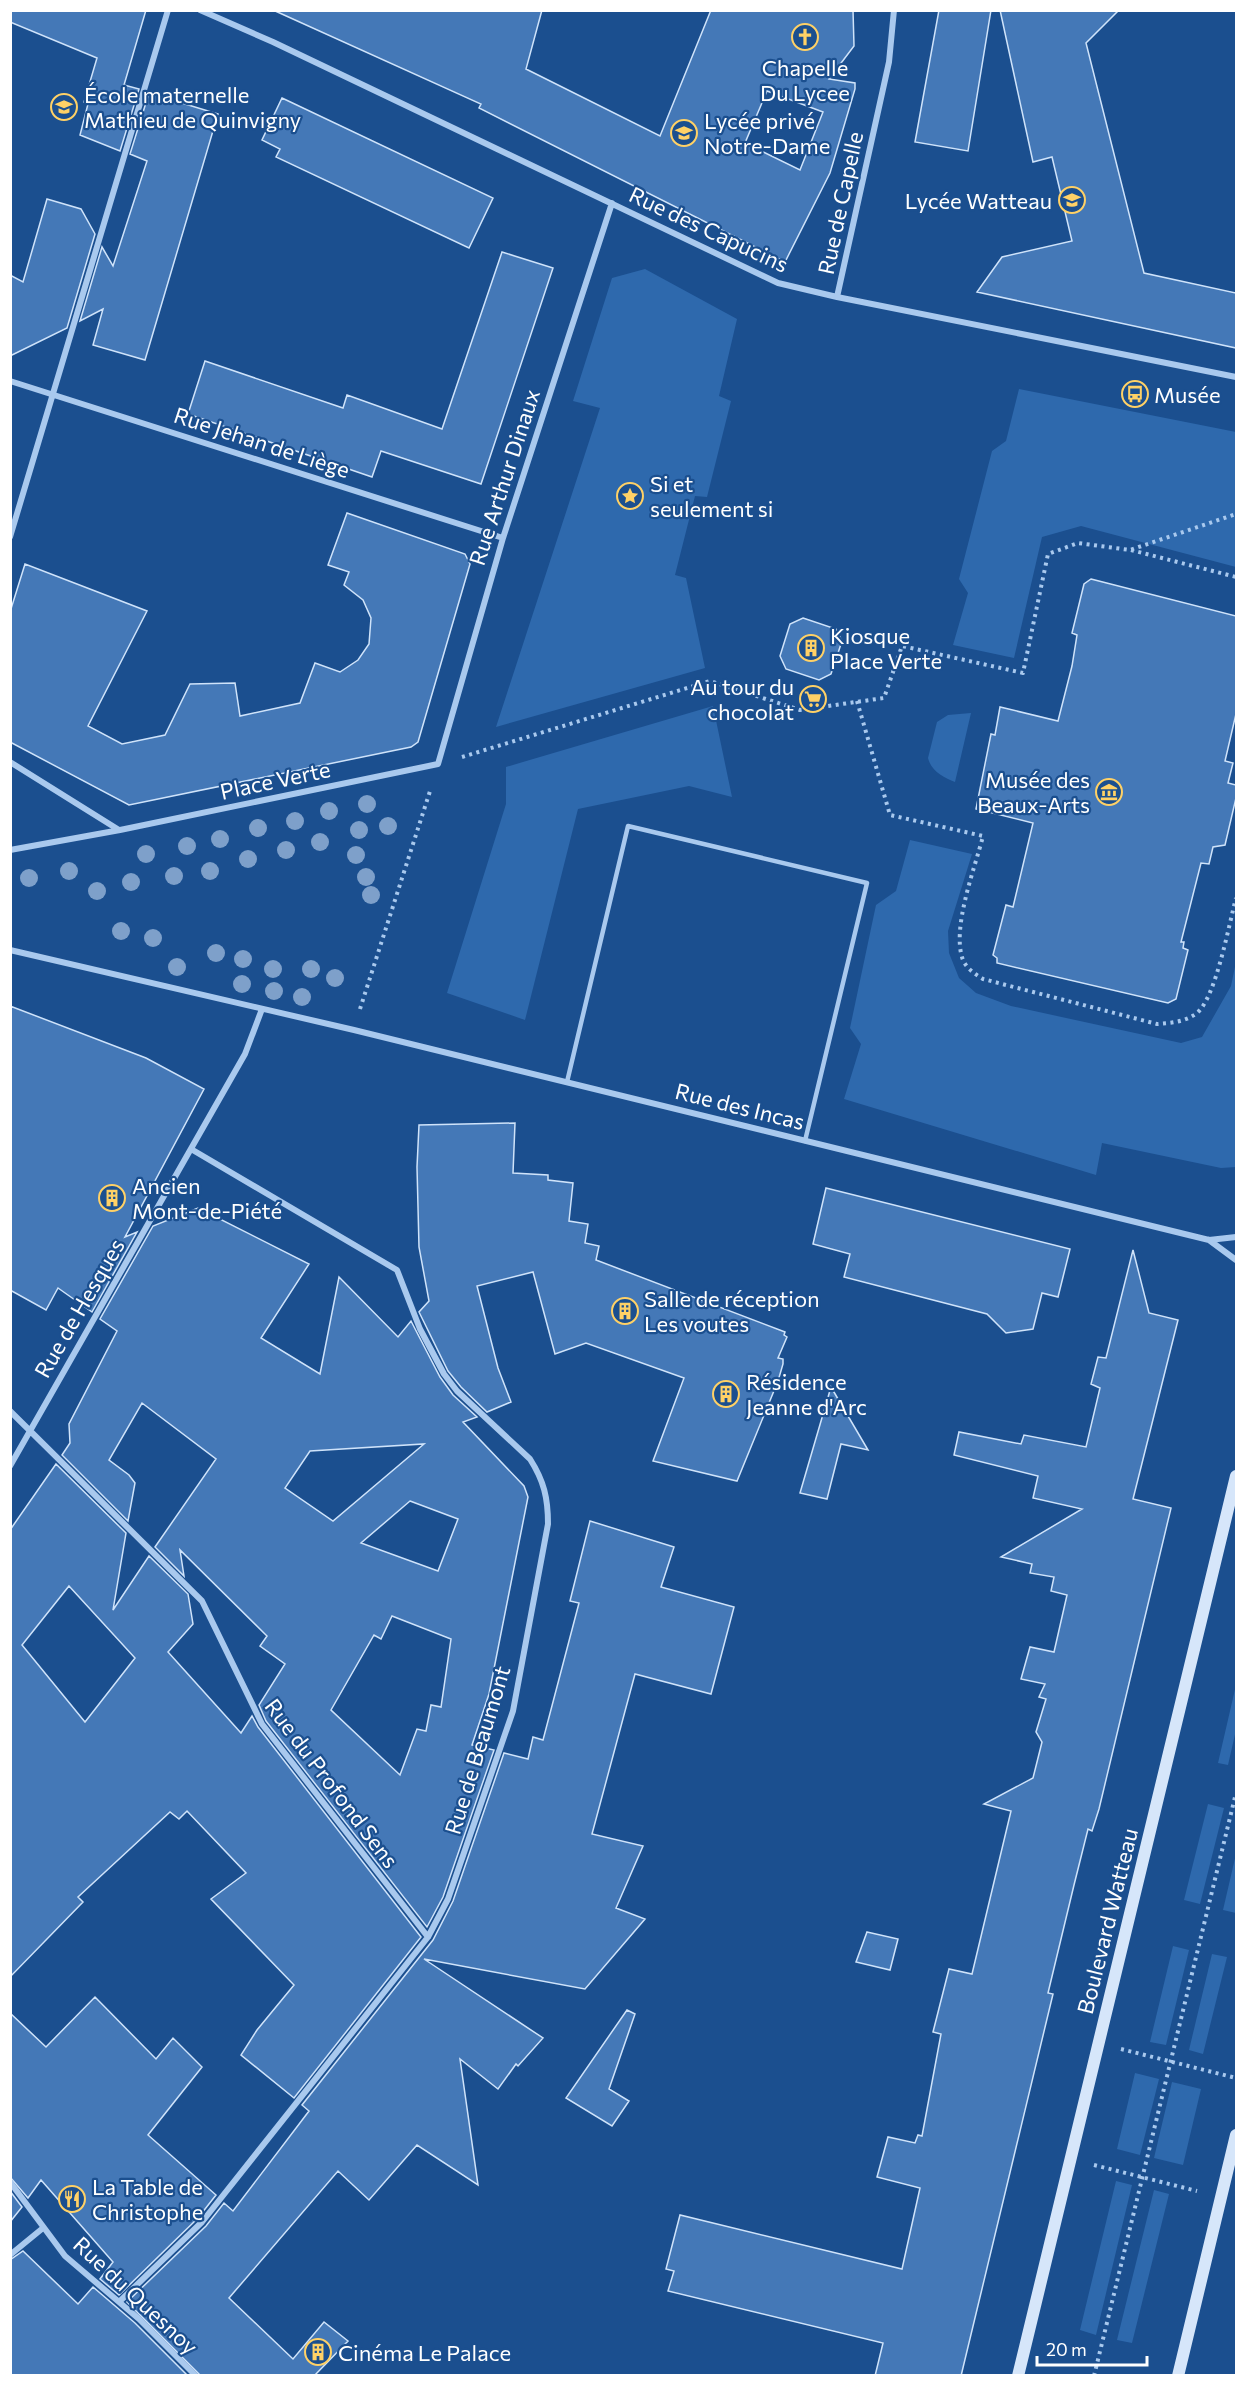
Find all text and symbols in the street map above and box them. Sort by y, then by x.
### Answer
church icon: Chapelle Du Lycee [790,22,820,52]
place label: Chapelle Du Lycee [760,54,850,106]
place label: École maternelle Mathieu de Quinvigny [84,81,301,133]
school or university icon: École maternelle Mathieu de Quinvigny [49,92,79,122]
place label: Lycée privé Notre-Dame [704,107,830,159]
school or university icon: Lycée privé Notre-Dame [669,118,699,148]
street label: Rue de Capelle [812,129,868,277]
street label: Rue des Capucins [625,180,793,278]
school or university icon: Lycée Watteau [1057,185,1087,215]
place label: Lycée Watteau [905,187,1052,214]
bus stop icon: Musée [1120,379,1150,409]
place label: Musée [1154,381,1221,408]
street label: Rue Arthur Dinaux [463,385,545,568]
street label: Rue Jehan de Liège [171,401,353,483]
place label: Si et seulement si [650,470,773,522]
place icon: Si et seulement si [615,481,645,511]
place label: Kiosque Place Verte [830,622,942,674]
building icon: Kiosque Place Verte [796,633,826,663]
place label: Au tour du chocolat [690,673,794,725]
supermarket icon: Au tour du chocolat [798,684,828,714]
street label: Place Verte [217,755,333,805]
place label: Musée des Beaux-Arts [977,766,1090,818]
museum icon: Musée des Beaux-Arts [1094,777,1124,807]
street label: Rue des Incas [672,1077,808,1135]
place label: Ancien Mont-de-Piété [132,1172,282,1224]
building icon: Ancien Mont-de-Piété [97,1183,127,1213]
street label: Rue de Hesques [28,1234,130,1382]
place label: Salle de réception Les voutes [644,1285,820,1337]
building icon: Salle de réception Les voutes [610,1296,640,1326]
place label: Résidence Jeanne d'Arc [746,1368,867,1420]
building icon: Résidence Jeanne d'Arc [711,1379,741,1409]
street label: Rue de Beaumont [439,1662,515,1838]
street label: Rue du Profond Sens [260,1693,404,1873]
street label: Boulevard Watteau [1071,1825,1143,2017]
place label: La Table de Christophe [92,2173,203,2225]
restaurant icon: La Table de Christophe [57,2184,87,2214]
street label: Rue du Quesnoy [68,2230,204,2360]
scale bar [1037,2329,1146,2367]
building icon: Cinéma Le Palace [303,2337,333,2367]
text: 20 m [1046,2338,1087,2360]
place label: Cinéma Le Palace [338,2339,511,2366]

